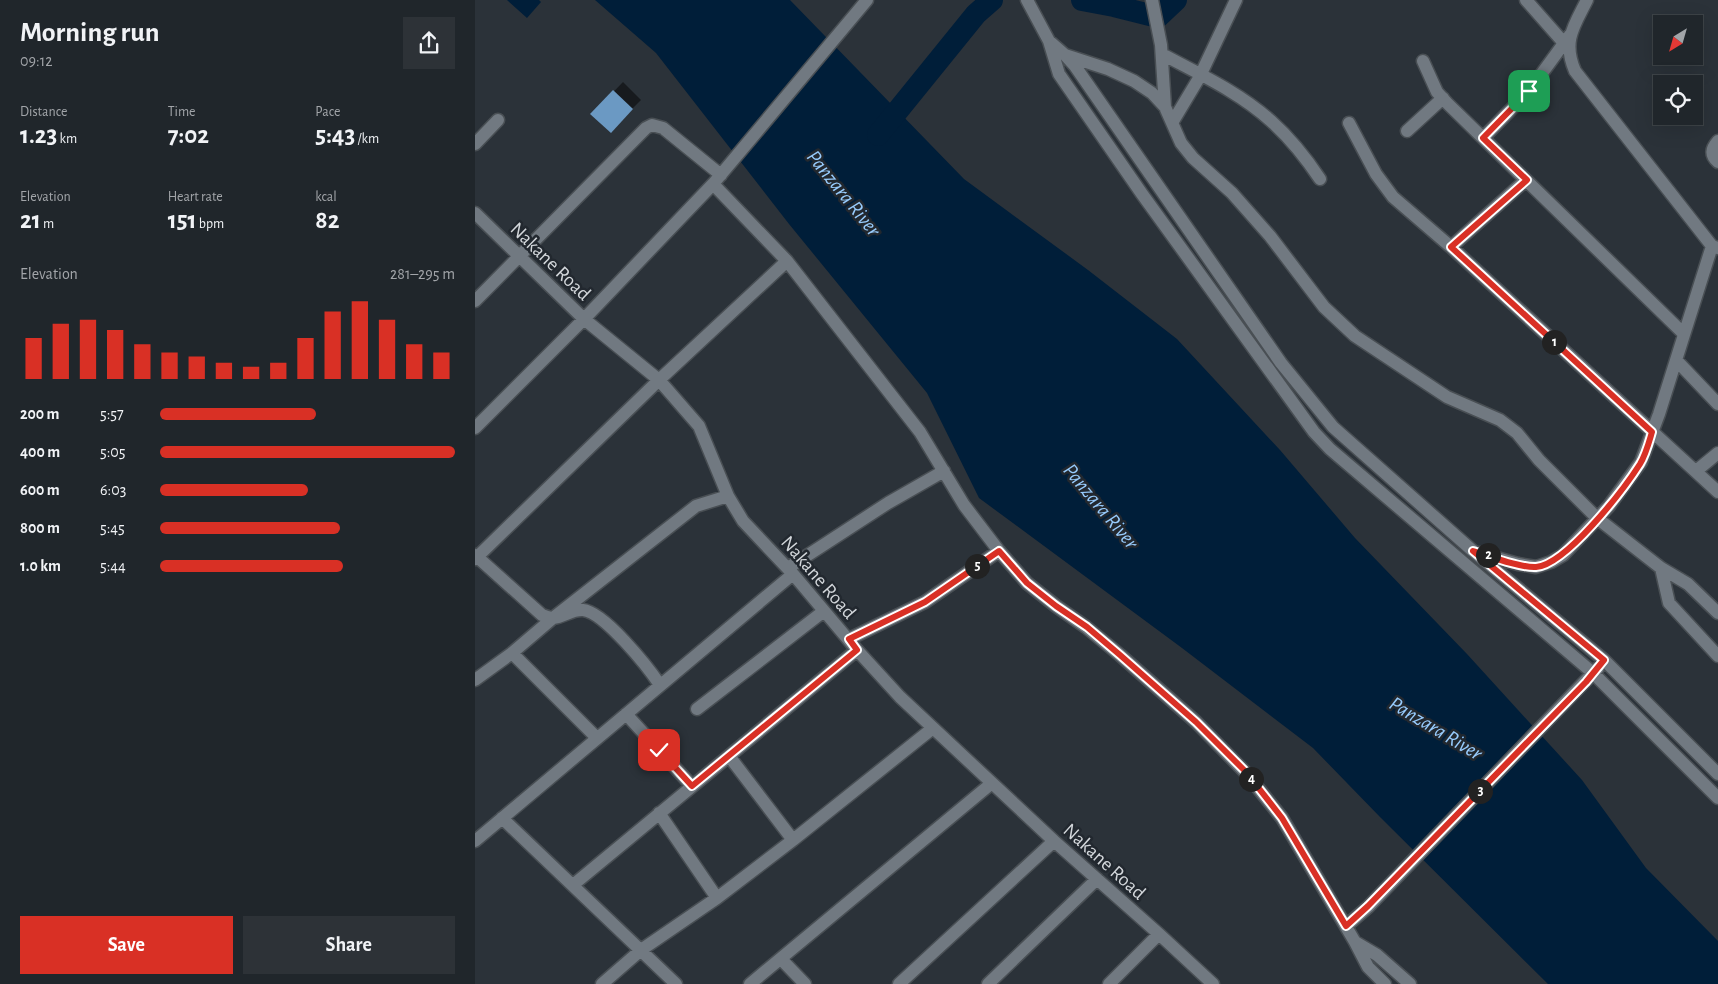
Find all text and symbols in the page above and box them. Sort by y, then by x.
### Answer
north arrow [1653,15,1703,65]
map controls [1653,15,1703,125]
button: share [403,17,455,69]
text: Morning run [20,19,160,47]
text: 09:12 [20,53,52,69]
pin [1508,70,1550,112]
button: locate [1653,75,1703,125]
icon: arrive [1515,77,1543,105]
text: Distance [20,105,67,119]
text: Time [168,105,196,119]
text: Pace [315,105,341,119]
text: 1.23 [20,123,57,148]
text: 7:02 [168,123,209,148]
text: 5:43 [315,123,355,148]
text: km [57,132,77,146]
text: /km [355,132,379,146]
water label: Panzara River [803,146,885,241]
text: Elevation [20,190,71,204]
text: Heart rate [168,190,223,204]
text: kcal [315,190,337,204]
text: 21 [20,208,41,233]
text: 151 [168,208,196,233]
text: 82 [315,208,339,233]
text: m [41,217,54,231]
text: bpm [196,217,224,231]
street label: Nakane Road [506,219,594,305]
text: Elevation [20,266,78,282]
text: 281–295 m [390,266,455,282]
pin: 1 [1541,330,1567,354]
text: 1 [1552,335,1557,349]
text: 200 m [20,406,60,422]
text: 5:57 [100,406,124,422]
text: 400 m [20,444,60,460]
text: 5:05 [100,444,126,460]
water label: Panzara River [1059,460,1143,554]
text: 600 m [20,482,60,498]
text: 6:03 [100,482,126,498]
text: 800 m [20,520,60,536]
text: 5:45 [100,520,125,536]
street label: Nakane Road [777,532,860,623]
pin: 2 [1475,542,1501,568]
text: 2 [1485,548,1492,562]
pin: 5 [965,554,989,578]
text: 1.0 km [20,558,61,574]
text: 5:44 [100,558,126,574]
text: 5 [974,559,981,573]
water label: Panzara River [1386,693,1487,765]
pin [638,729,680,771]
icon: check [645,736,673,764]
pin: 4 [1239,766,1263,792]
text: 4 [1248,772,1255,786]
pin: 3 [1467,778,1493,804]
text: 3 [1477,784,1484,798]
street label: Nakane Road [1059,820,1149,904]
button: Save [20,916,233,974]
button: Share [243,916,455,974]

